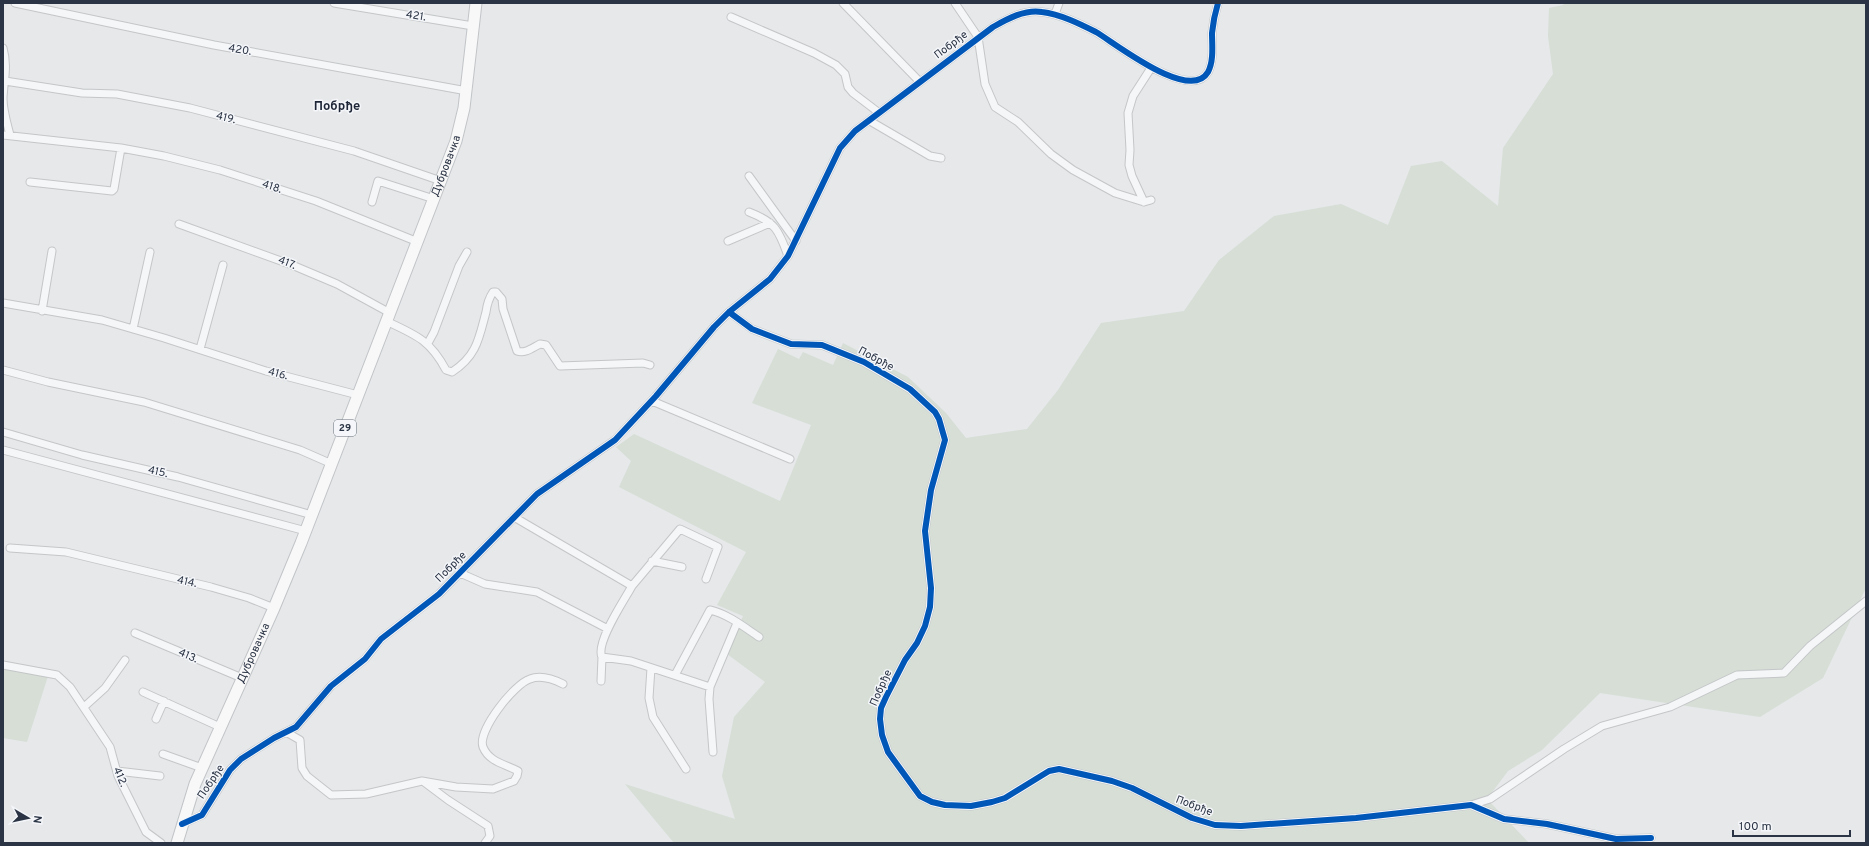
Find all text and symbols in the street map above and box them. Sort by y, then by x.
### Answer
street label: 421. [405,8,427,24]
street label: Побрђе [931,28,971,62]
street label: 420. [227,41,253,59]
district label: Побрђе [314,99,360,115]
street label: 419. [215,109,237,127]
street label: Дубровачка [428,134,464,199]
street label: 418. [260,177,284,197]
street label: 417. [276,253,298,273]
street label: Побрђе [856,344,896,374]
street label: 416. [267,365,289,383]
road number: 29 [334,420,356,436]
street label: 415. [147,463,169,481]
street label: Побрђе [432,548,470,586]
street label: 414. [176,573,198,591]
street label: Дубровачка [234,621,273,686]
street label: 413. [176,646,200,666]
street label: Побрђе [867,667,895,708]
street label: Побрђе [194,762,228,802]
street label: 412. [110,765,130,789]
street label: Побрђе [1174,793,1215,819]
north arrow [8,798,48,838]
scale bar [1733,812,1850,838]
text: N [29,814,44,824]
text: 100 m [1739,819,1772,835]

